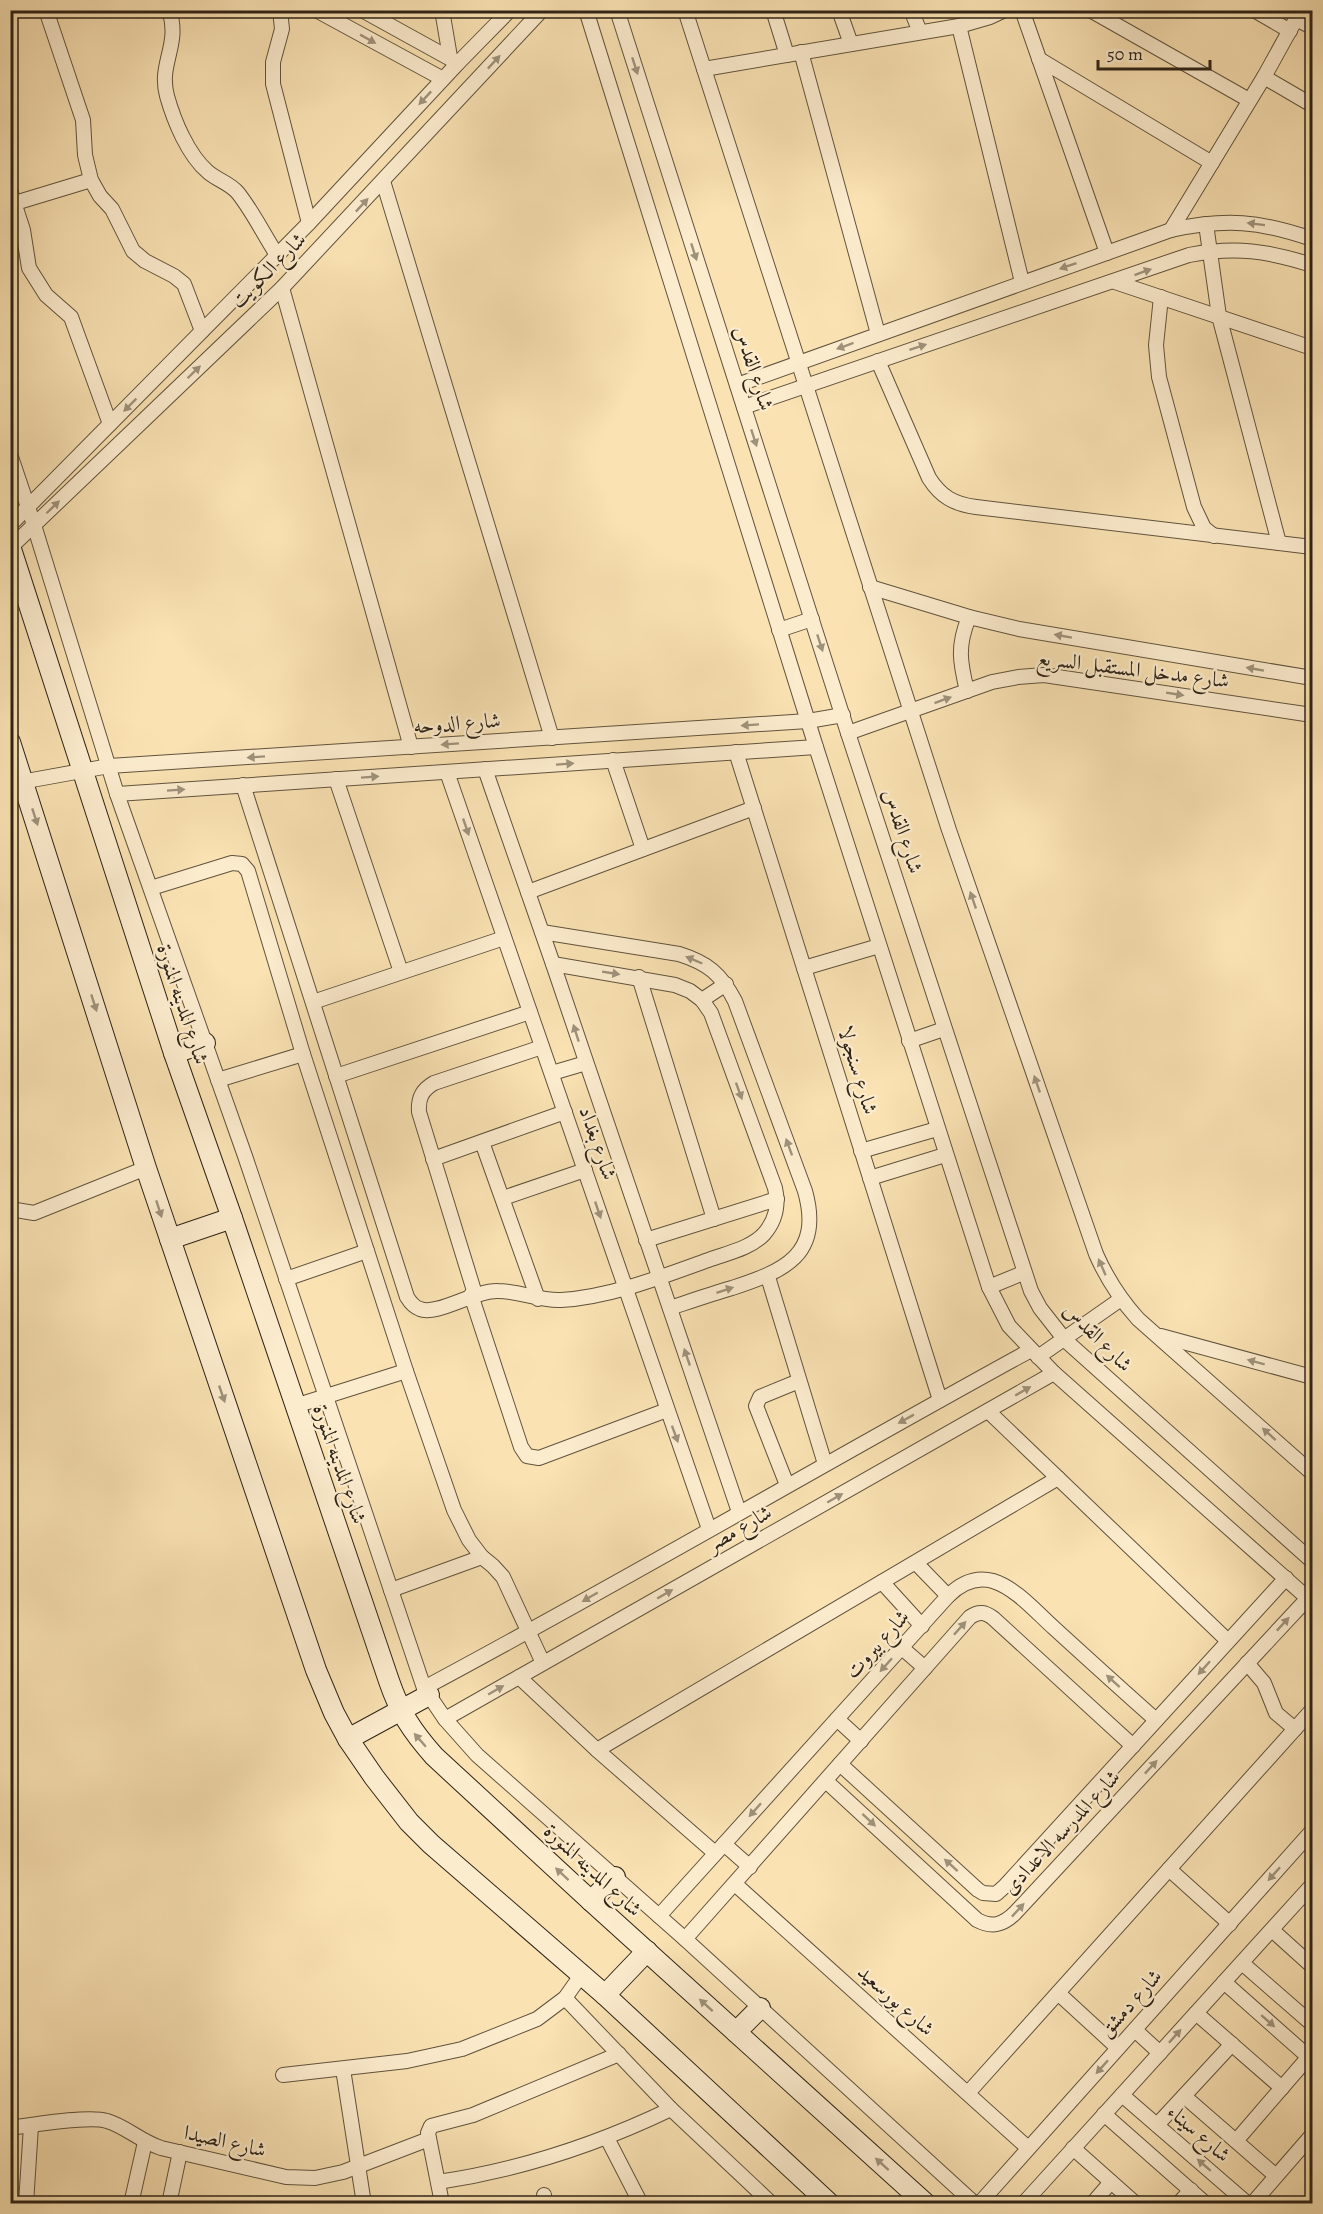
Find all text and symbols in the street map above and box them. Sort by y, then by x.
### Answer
one-way arrow [360,33,376,44]
scale bar [1098,33,1210,71]
text: 50 m [1107,42,1143,66]
one-way arrow [487,54,501,69]
one-way arrow [630,57,640,75]
one-way arrow [419,90,432,105]
one-way arrow [354,198,368,212]
one-way arrow [1247,219,1266,229]
street label: شارع الكويت [224,226,315,317]
one-way arrow [690,243,700,261]
one-way arrow [1059,262,1077,272]
one-way arrow [1134,266,1152,276]
street label: شارع القدس [723,322,781,415]
one-way arrow [836,341,854,351]
one-way arrow [909,342,927,352]
one-way arrow [186,366,201,379]
one-way arrow [123,397,137,411]
one-way arrow [750,429,759,447]
one-way arrow [46,500,61,514]
one-way arrow [1053,631,1072,640]
one-way arrow [816,634,825,652]
street label: شارع مدخل المستقبل السريع [1035,643,1231,700]
one-way arrow [1245,664,1264,673]
one-way arrow [1166,690,1185,699]
one-way arrow [934,695,952,705]
street label: شارع الدوحه [412,706,502,744]
one-way arrow [740,720,759,729]
one-way arrow [441,740,460,749]
one-way arrow [246,752,265,761]
one-way arrow [555,759,574,768]
one-way arrow [361,772,380,782]
one-way arrow [166,785,185,795]
street label: شارع القدس [872,785,930,878]
one-way arrow [30,808,40,826]
one-way arrow [461,818,471,836]
one-way arrow [967,891,977,909]
street label: شارع المدينه المنورة [147,940,216,1069]
one-way arrow [684,955,702,965]
one-way arrow [602,968,621,977]
one-way arrow [89,994,99,1012]
street label: شارع سنجولا [827,1022,885,1119]
one-way arrow [571,1024,581,1042]
one-way arrow [1032,1075,1042,1093]
one-way arrow [735,1082,745,1100]
street label: شارع بغداد [569,1102,624,1185]
one-way arrow [784,1138,793,1156]
one-way arrow [155,1200,165,1218]
one-way arrow [594,1201,604,1219]
one-way arrow [1098,1259,1107,1276]
one-way arrow [716,1285,734,1294]
street label: شارع القدس [1054,1296,1139,1381]
one-way arrow [681,1348,691,1366]
one-way arrow [1247,1357,1265,1366]
one-way arrow [218,1385,228,1403]
one-way arrow [1014,1386,1031,1396]
street label: شارع المدينه المنورة [303,1400,374,1529]
one-way arrow [897,1414,914,1424]
one-way arrow [671,1425,681,1443]
one-way arrow [1262,1428,1277,1441]
one-way arrow [827,1493,844,1503]
street label: شارع مصر [699,1498,779,1562]
one-way arrow [657,1589,674,1599]
one-way arrow [581,1592,598,1602]
street label: شارع بيروت [838,1603,918,1687]
one-way arrow [1276,1617,1290,1631]
one-way arrow [953,1621,966,1636]
one-way arrow [879,1658,893,1673]
one-way arrow [1197,1660,1211,1675]
one-way arrow [1106,1675,1121,1688]
one-way arrow [487,1686,504,1696]
one-way arrow [414,1732,427,1748]
one-way arrow [1144,1759,1158,1774]
street label: شارع المدرسه الاعدادى [996,1764,1129,1903]
one-way arrow [749,1802,762,1817]
one-way arrow [861,1813,876,1827]
street label: شارع المدينه المنورة [535,1817,648,1926]
one-way arrow [944,1858,959,1872]
one-way arrow [1267,1867,1281,1882]
one-way arrow [555,1868,570,1881]
one-way arrow [1011,1902,1025,1917]
street label: شارع بورسعيد [849,1958,941,2045]
street label: شارع دمشق [1092,1963,1171,2046]
one-way arrow [699,1998,714,2012]
one-way arrow [1260,2014,1276,2027]
one-way arrow [1168,2029,1181,2044]
one-way arrow [1096,2059,1109,2074]
street label: شارع سيناء [1159,2098,1237,2171]
street label: شارع الصيدا [180,2118,269,2168]
one-way arrow [875,2157,890,2171]
one-way arrow [1197,2159,1212,2172]

